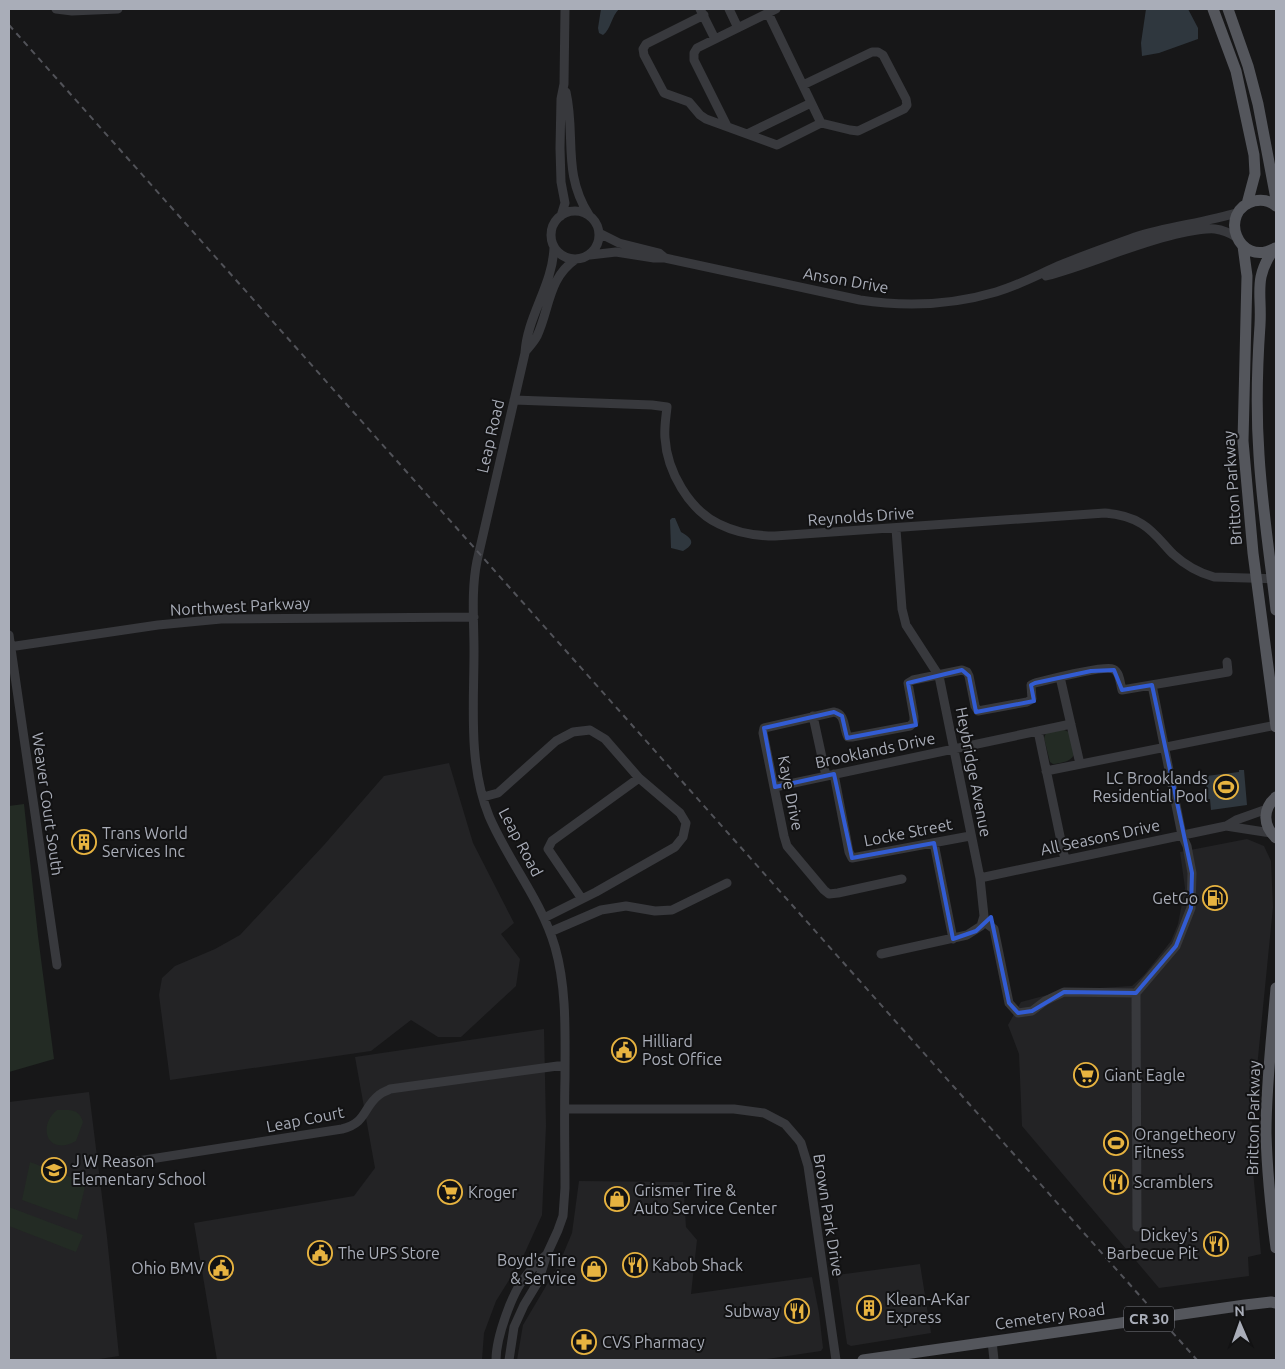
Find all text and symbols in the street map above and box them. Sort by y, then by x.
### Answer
street label: Anson Drive [802,264,890,296]
street label: Leap Road [473,397,507,475]
street label: Britton Parkway [1219,430,1245,546]
street label: Reynolds Drive [807,503,915,529]
street label: Northwest Parkway [169,593,311,619]
street label: Heybridge Avenue [953,706,995,838]
street label: Brooklands Drive [813,728,937,772]
street label: Weaver Court South [29,731,67,877]
street label: Kaye Drive [775,754,807,832]
place label: LC Brooklands Residential Pool [1093,769,1208,805]
sports icon: LC Brooklands Residential Pool [1213,774,1239,800]
street label: Leap Road [495,805,547,879]
street label: Locke Street [862,814,955,849]
street label: All Seasons Drive [1039,816,1161,858]
place label: Trans World Services Inc [102,824,188,860]
building icon: Trans World Services Inc [71,829,97,855]
fuel station icon: GetGo [1202,885,1228,911]
place label: GetGo [1152,889,1198,907]
place label: Hilliard Post Office [642,1032,722,1068]
public building icon: Hilliard Post Office [611,1037,637,1063]
street label: Britton Parkway [1243,1060,1263,1176]
supermarket icon: Giant Eagle [1073,1062,1099,1088]
place label: Giant Eagle [1104,1066,1185,1084]
street label: Leap Court [265,1103,346,1135]
place label: Orangetheory Fitness [1134,1125,1236,1161]
sports icon: Orangetheory Fitness [1103,1130,1129,1156]
place label: J W Reason Elementary School [72,1152,206,1188]
street label: Brown Park Drive [810,1152,848,1278]
school or university icon: J W Reason Elementary School [41,1157,67,1183]
restaurant icon: Scramblers [1103,1169,1129,1195]
place label: Scramblers [1134,1173,1213,1191]
supermarket icon: Kroger [437,1179,463,1205]
place label: Grismer Tire & Auto Service Center [634,1181,777,1217]
place label: Kroger [468,1183,517,1201]
shop icon: Grismer Tire & Auto Service Center [604,1186,630,1212]
place label: Dickey's Barbecue Pit [1107,1226,1199,1262]
restaurant icon: Dickey's Barbecue Pit [1203,1231,1229,1257]
public building icon: The UPS Store [307,1240,333,1266]
place label: The UPS Store [338,1244,440,1262]
place label: Boyd's Tire & Service [497,1251,576,1287]
restaurant icon: Kabob Shack [622,1252,648,1278]
public building icon: Ohio BMV [208,1255,234,1281]
shop icon: Boyd's Tire & Service [581,1256,607,1282]
place label: Kabob Shack [652,1256,743,1274]
place label: Ohio BMV [131,1259,204,1277]
place label: Klean-A-Kar Express [886,1290,970,1326]
building icon: Klean-A-Kar Express [856,1295,882,1321]
restaurant icon: Subway [784,1298,810,1324]
street label: Cemetery Road [994,1299,1106,1333]
north arrow [1215,1299,1265,1349]
place label: Subway [725,1302,780,1320]
text: N [1234,1303,1245,1319]
road number: CR 30 [1124,1306,1174,1332]
pharmacy icon: CVS Pharmacy [571,1329,597,1355]
place label: CVS Pharmacy [602,1333,705,1351]

